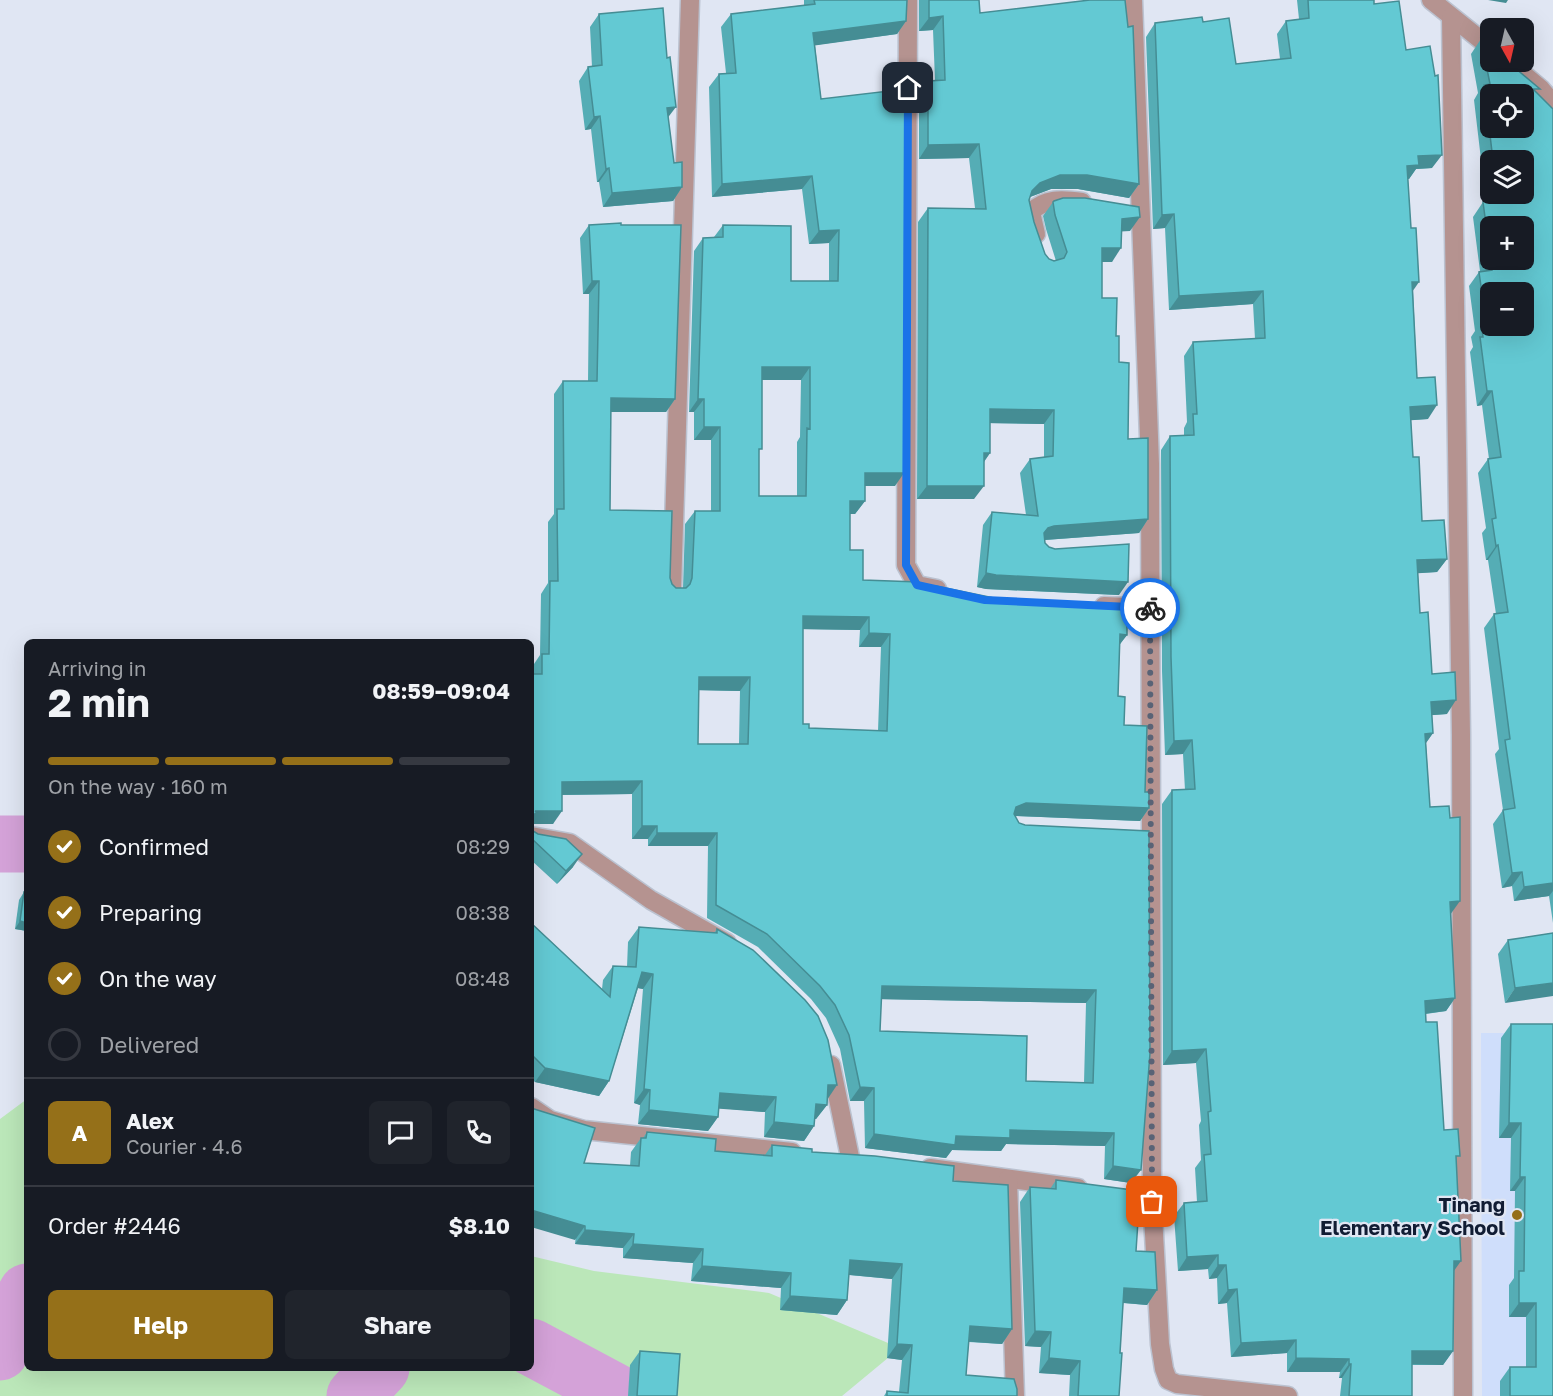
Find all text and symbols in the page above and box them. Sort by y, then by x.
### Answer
north arrow [1480,18,1534,72]
map controls [1480,18,1534,336]
pin [882,62,933,113]
icon: home [891,71,924,104]
button: locate [1480,84,1534,138]
button: layers [1480,150,1534,204]
button: + [1480,216,1534,270]
button: − [1480,282,1534,336]
courier [1120,578,1180,638]
icon: bike [1134,592,1167,625]
text: Arriving in [48,656,146,680]
text: 08:59–09:04 [372,677,510,704]
text: 2 min [48,679,150,726]
text: On the way · 160 m [48,774,228,798]
icon: check [48,830,81,863]
text: Confirmed [99,833,209,860]
text: 08:29 [456,834,510,858]
icon: check [48,896,81,929]
text: Preparing [99,899,202,926]
text: 08:38 [456,900,510,924]
icon: check [48,962,81,995]
text: On the way [99,965,217,992]
text: 08:48 [455,966,510,990]
text: Delivered [99,1031,199,1058]
button: chat [369,1101,432,1164]
button: phone [447,1101,510,1164]
text: Alex [126,1107,174,1134]
text: A [72,1119,87,1146]
text: Courier · 4.6 [126,1134,243,1158]
pin [1126,1176,1177,1227]
icon: bag [1135,1185,1168,1218]
place label: Tinang Elementary School [1320,1192,1505,1239]
marker: Tinang Elementary School [1510,1208,1524,1222]
text: Order #2446 [48,1212,181,1239]
text: $8.10 [449,1212,510,1239]
button: Help [48,1290,273,1359]
button: Share [285,1290,510,1359]

